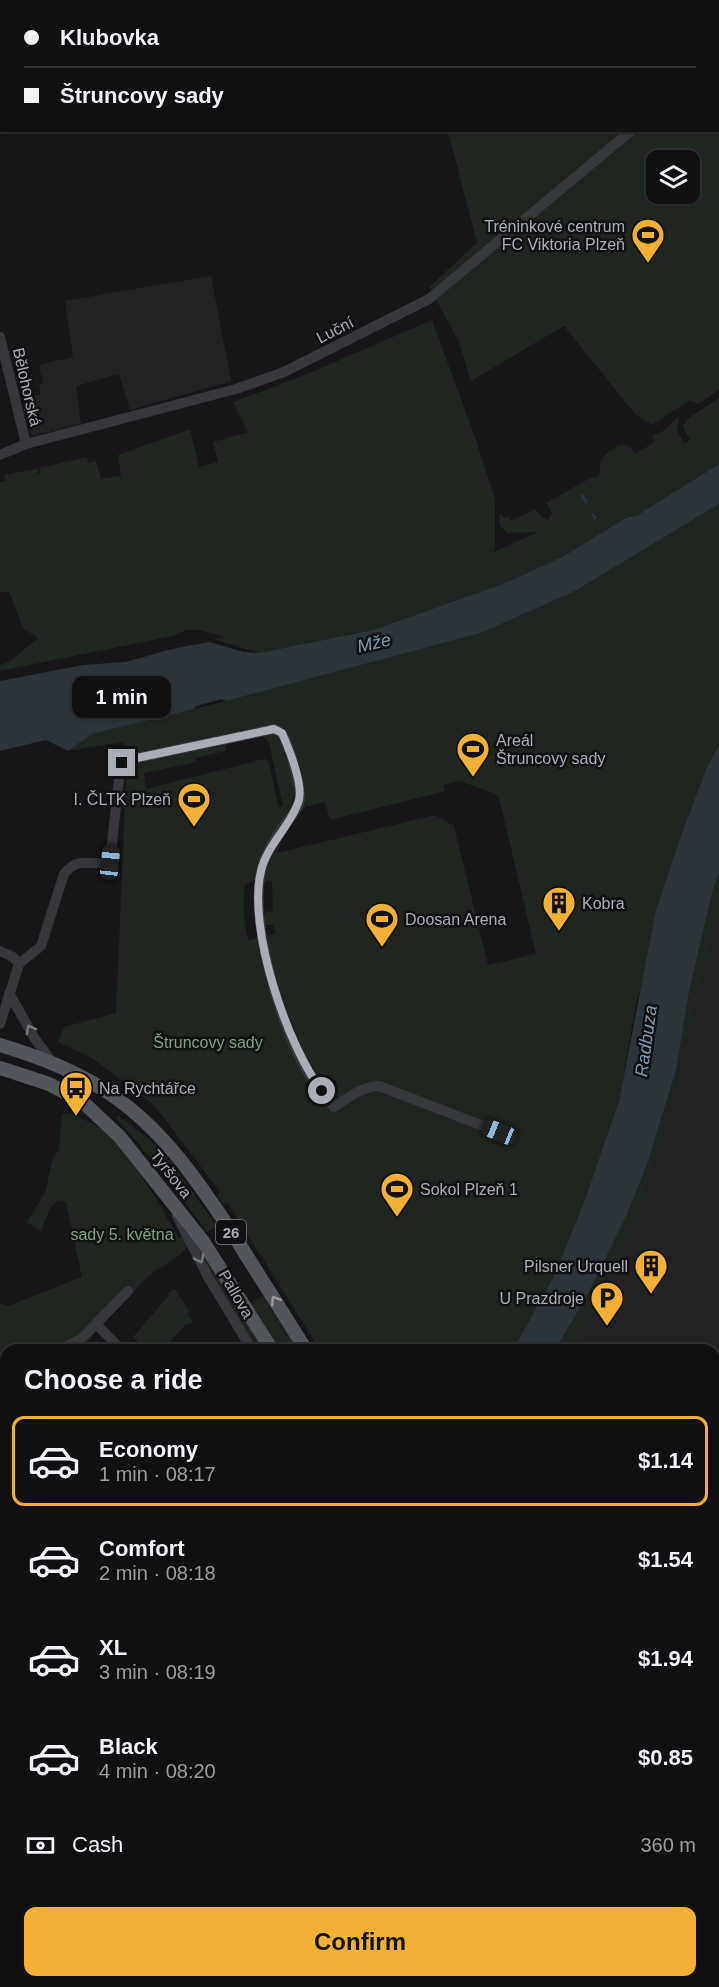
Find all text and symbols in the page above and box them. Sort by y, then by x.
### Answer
text: Klubovka [60,25,159,50]
text: Štruncovy sady [60,83,224,108]
map controls [646,150,700,204]
button: layers [646,150,700,204]
sports icon: Tréninkové centrum FC Viktoria Plzeň [630,217,666,264]
place label: Tréninkové centrum FC Viktoria Plzeň [484,218,625,253]
street label: Luční [314,313,357,346]
street label: Bělohorská [10,346,44,428]
water label: Mže [355,629,393,657]
callout: 1 min [72,676,172,718]
text: 1 min [95,686,148,708]
sports icon: Areál Štruncovy sady [455,731,491,778]
place label: Areál Štruncovy sady [496,732,605,767]
route end [108,749,135,776]
sports icon: I. ČLTK Plzeň [176,781,212,828]
place label: I. ČLTK Plzeň [73,790,171,808]
car [99,843,121,881]
building icon: Kobra [541,885,577,932]
place label: Kobra [582,895,625,912]
sports icon: Doosan Arena [364,901,400,948]
place label: Doosan Arena [405,911,507,928]
water label: Radbuza [631,1004,661,1078]
one-way arrow [26,1025,37,1036]
park label: Štruncovy sady [153,1033,263,1051]
bus stop icon: Na Rychtářce [58,1070,94,1117]
route start [308,1077,335,1104]
place label: Na Rychtářce [99,1080,196,1097]
car [479,1117,519,1147]
street label: Tyršova [147,1147,195,1201]
sports icon: Sokol Plzeň 1 [379,1171,415,1218]
place label: Sokol Plzeň 1 [420,1181,518,1198]
road number: 26 [216,1220,246,1244]
park label: sady 5. května [70,1226,174,1243]
building icon: Pilsner Urquell [633,1248,669,1295]
one-way arrow [193,1253,204,1263]
place label: Pilsner Urquell [524,1258,628,1275]
street label: Pallova [216,1267,257,1321]
parking icon: U Prazdroje [589,1280,625,1327]
place label: U Prazdroje [500,1290,584,1307]
one-way arrow [271,1296,282,1307]
text: Choose a ride [24,1365,203,1395]
icon: car [27,1434,81,1488]
text: Economy [99,1437,198,1462]
text: $1.14 [638,1448,693,1473]
text: 1 min · 08:17 [99,1463,216,1485]
icon: car [27,1533,81,1587]
text: Comfort [99,1536,185,1561]
text: $1.54 [638,1547,693,1572]
text: 2 min · 08:18 [99,1562,216,1584]
icon: car [27,1632,81,1686]
text: XL [99,1635,127,1660]
text: $1.94 [638,1646,693,1671]
text: 3 min · 08:19 [99,1661,216,1683]
icon: car [27,1731,81,1785]
text: Black [99,1734,158,1759]
text: $0.85 [638,1745,693,1770]
text: 4 min · 08:20 [99,1760,216,1782]
icon: cash [24,1829,57,1862]
text: Cash [72,1832,123,1857]
text: 360 m [640,1834,696,1856]
button: Confirm [24,1907,696,1976]

